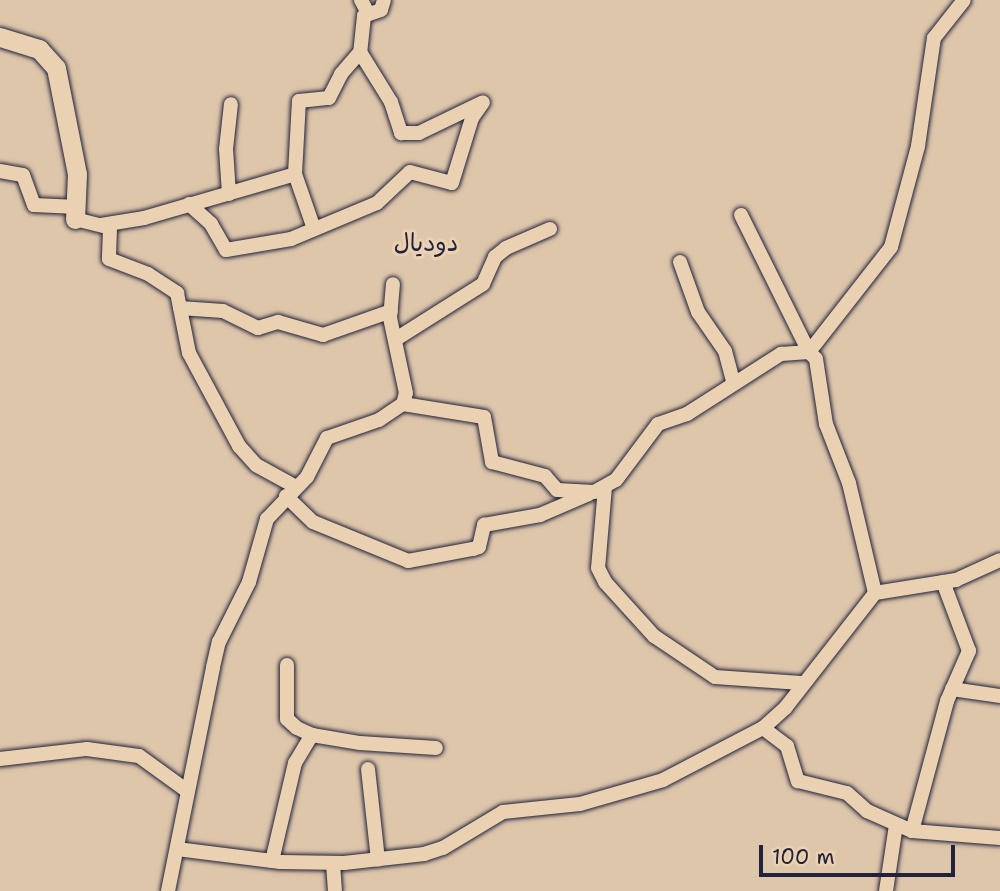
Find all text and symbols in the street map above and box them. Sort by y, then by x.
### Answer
district label: دودیال [394,230,458,258]
scale bar [762,832,958,876]
text: 100 m [772,843,835,871]

